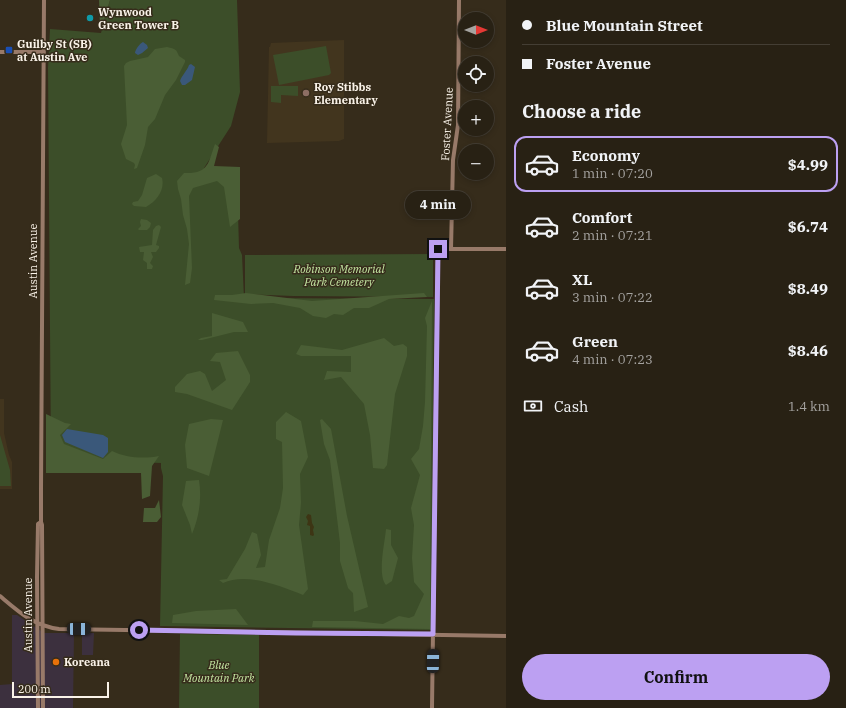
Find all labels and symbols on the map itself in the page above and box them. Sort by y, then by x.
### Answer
place label: Wynwood Green Tower B [98,5,179,32]
north arrow [458,12,494,48]
marker: Wynwood Green Tower B [85,13,95,23]
place label: Guilby St (SB) at Austin Ave [17,37,92,64]
marker: Guilby St (SB) at Austin Ave [4,45,14,55]
place label: Roy Stibbs Elementary [314,80,378,107]
street label: Foster Avenue [438,87,456,161]
marker: Roy Stibbs Elementary [301,88,311,98]
callout: 4 min [405,191,471,219]
street label: Austin Avenue [26,223,40,299]
route end [429,240,447,258]
park label: Robinson Memorial Park Cemetery [292,262,385,289]
street label: Austin Avenue [21,577,35,653]
route start [130,621,148,639]
car [67,623,91,635]
car [427,649,439,673]
place label: Koreana [64,655,110,669]
marker: Koreana [51,657,61,667]
park label: Blue Mountain Park [182,658,255,685]
scale bar [12,680,109,699]

